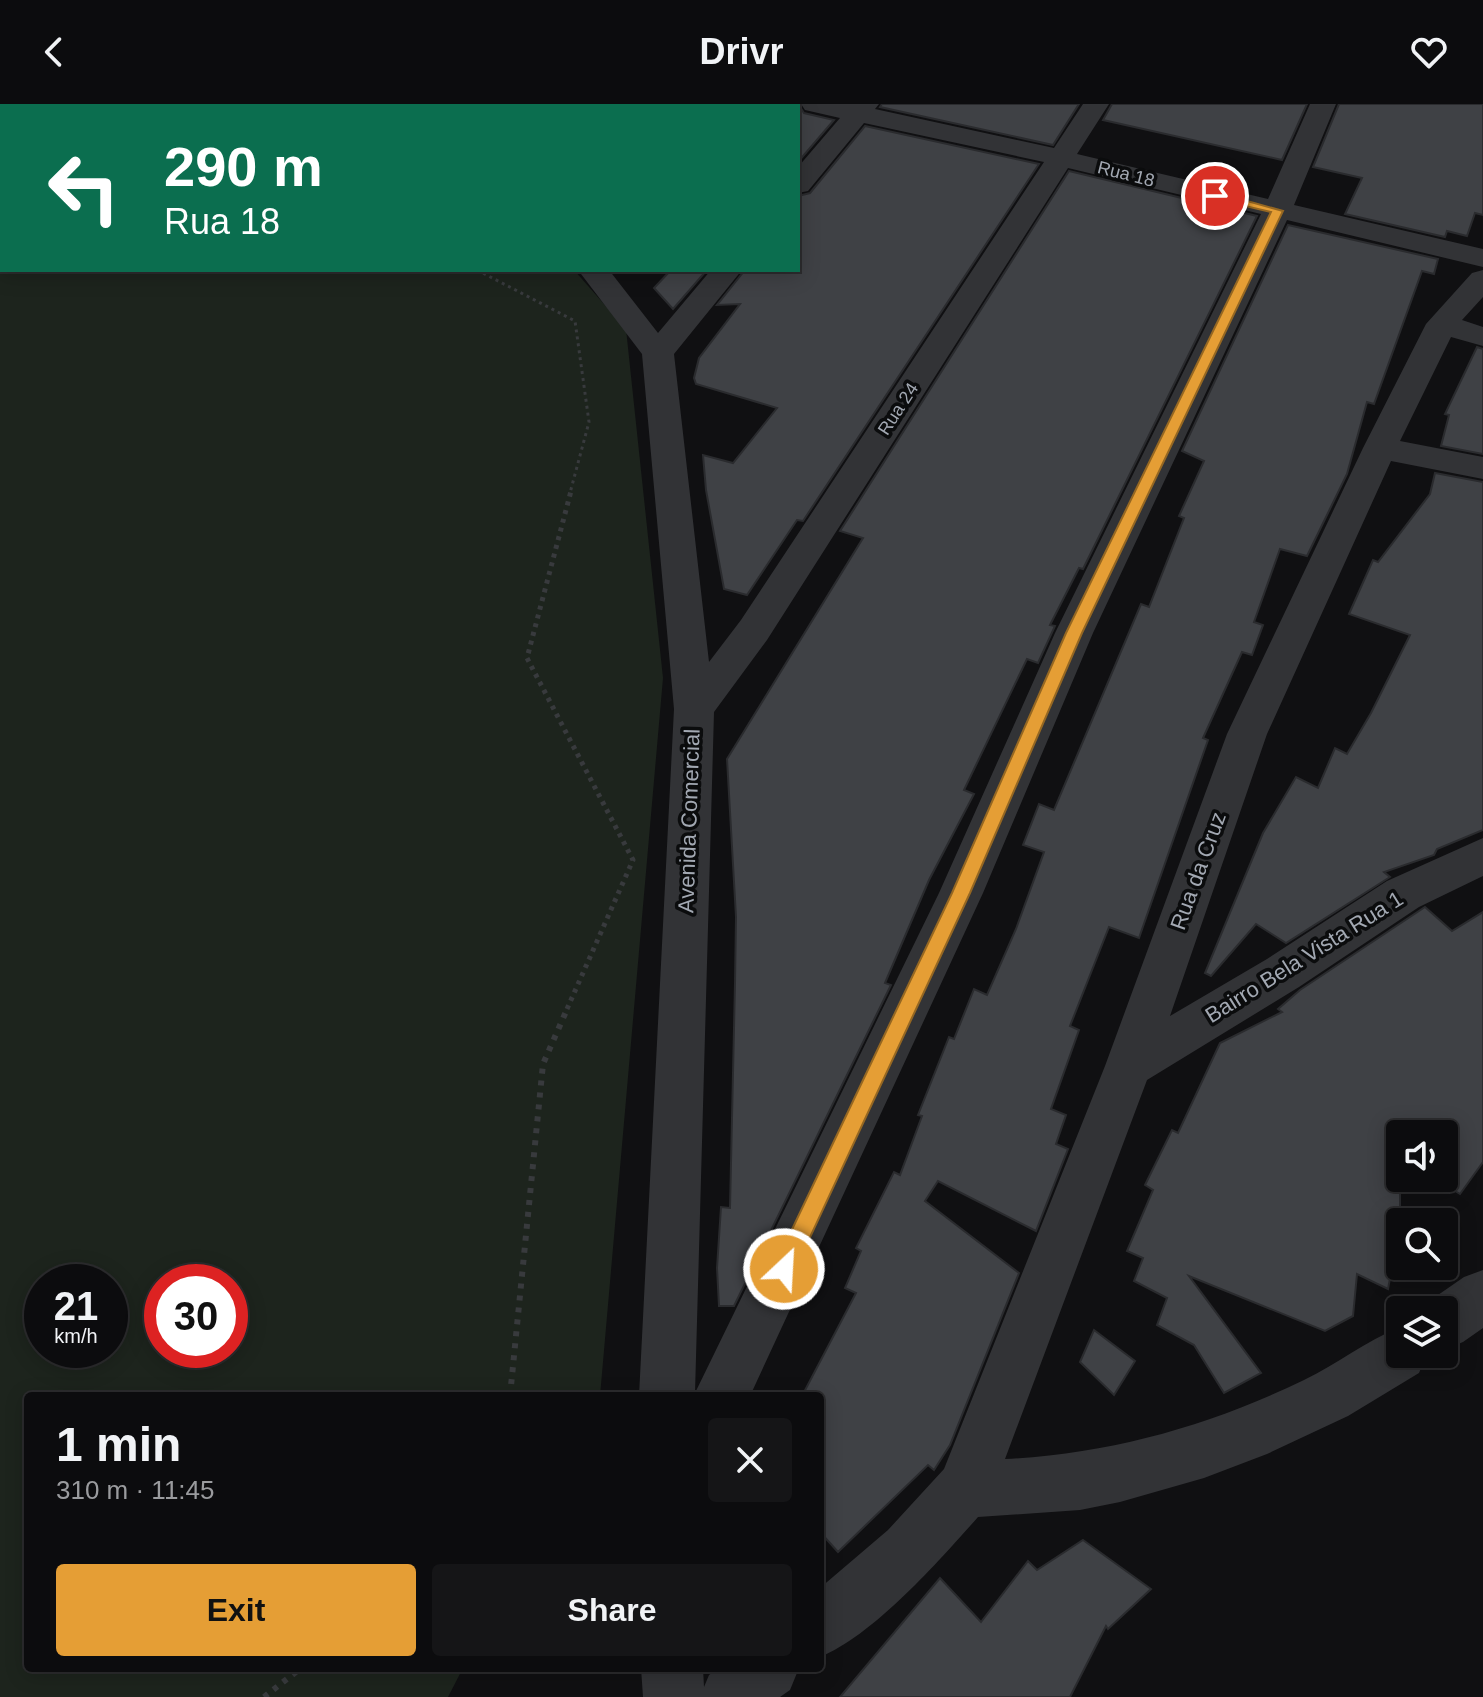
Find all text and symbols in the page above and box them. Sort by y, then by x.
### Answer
icon: back [32,30,76,74]
icon: heart [1407,30,1451,74]
text: Drivr [699,31,784,72]
text: 290 m [164,135,323,198]
icon: left [32,136,136,240]
street label: Rua 18 [1095,157,1157,191]
pin [1181,162,1249,230]
icon: arrive [1193,174,1237,218]
text: Rua 18 [164,201,280,242]
street label: Rua 24 [874,379,922,439]
street label: Avenida Comercial [673,728,705,914]
street label: Rua da Cruz [1165,809,1231,933]
street label: Bairro Bela Vista Rua 1 [1201,886,1407,1028]
map controls [1386,1120,1458,1368]
button: sound [1386,1120,1458,1192]
button: search [1386,1208,1458,1280]
position arrow [742,1227,826,1311]
speed limit sign: 30 [144,1264,248,1368]
text: 21 [54,1284,98,1328]
button: layers [1386,1296,1458,1368]
text: km/h [54,1325,98,1347]
text: 1 min [56,1418,181,1471]
button: close [708,1418,792,1502]
text: 310 m · 11:45 [56,1475,215,1505]
button: Exit [56,1564,416,1656]
button: Share [432,1564,792,1656]

